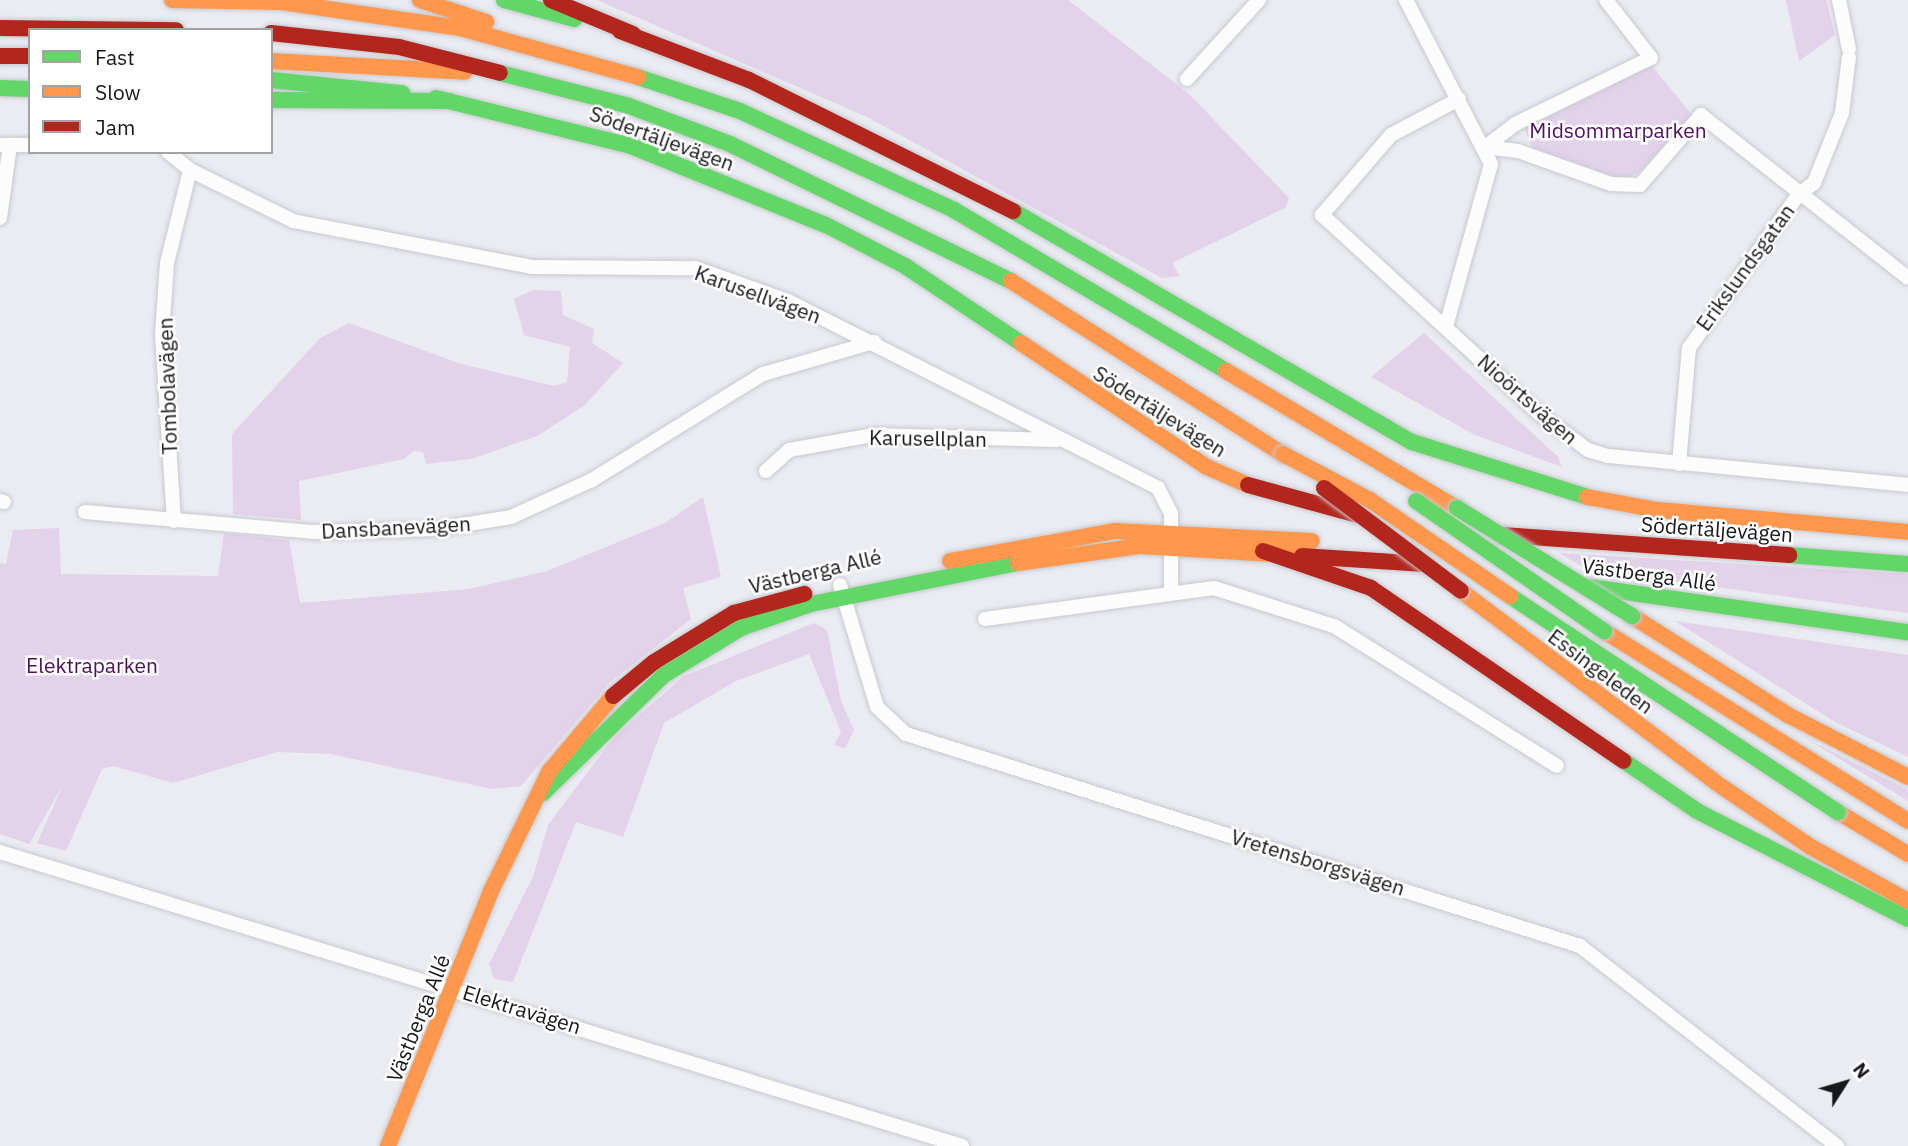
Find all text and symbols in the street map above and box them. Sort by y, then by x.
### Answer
legend [28,28,273,154]
text: Fast [95,43,135,71]
text: Slow [95,78,141,106]
street label: Södertäljevägen [586,100,738,176]
text: Jam [95,113,135,141]
park label: Midsommarparken [1529,117,1707,143]
street label: Erikslundsgatan [1690,199,1800,335]
street label: Karusellvägen [691,260,825,328]
street label: Tombolavägen [152,317,182,455]
street label: Nioörtsvägen [1473,349,1583,449]
street label: Södertäljevägen [1089,360,1231,462]
street label: Karusellplan [869,424,987,452]
street label: Dansbanevägen [320,510,472,544]
street label: Södertäljevägen [1640,511,1794,547]
street label: Västberga Allé [746,544,884,598]
street label: Västberga Allé [1580,552,1718,596]
street label: Essingeleden [1543,623,1659,719]
park label: Elektraparken [26,652,158,678]
street label: Vretensborgsvägen [1228,824,1408,900]
street label: Västberga Allé [381,951,455,1085]
street label: Elektravägen [460,979,584,1039]
north arrow [1810,1048,1880,1118]
text: N [1848,1058,1875,1083]

